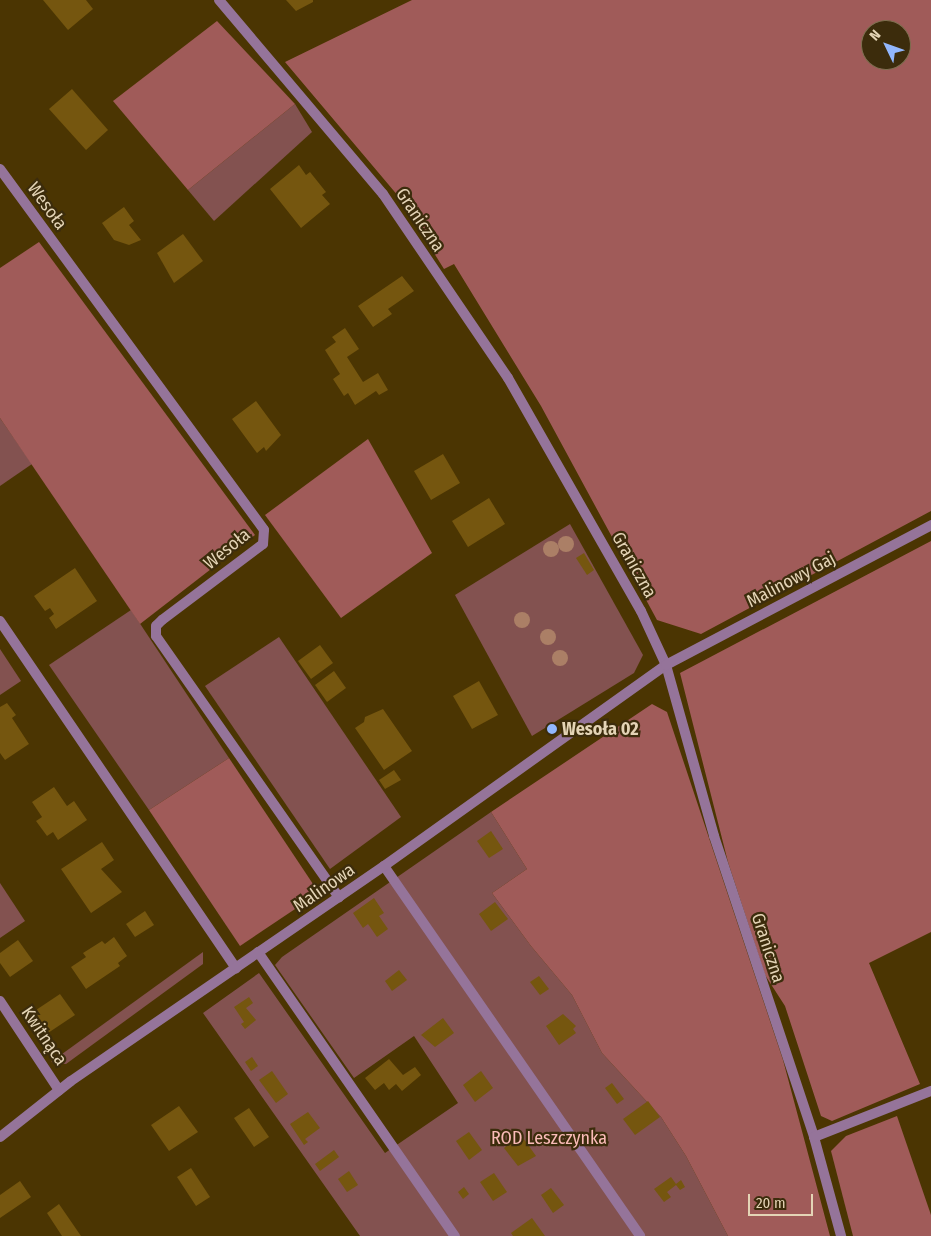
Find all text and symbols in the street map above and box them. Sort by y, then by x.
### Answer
north arrow [861,20,911,70]
text: N [866,26,884,44]
street label: Wesoła [23,178,71,234]
street label: Graniczna [391,184,449,256]
street label: Wesoła [200,524,254,574]
street label: Graniczna [607,528,661,602]
street label: Malinowy Gaj [743,548,839,612]
place label: Wesoła 02 [562,718,639,740]
marker: Wesoła 02 [546,723,558,735]
street label: Malinowa [289,859,359,917]
street label: Graniczna [747,910,789,986]
street label: Kwitnąca [17,1002,71,1070]
park label: ROD Leszczynka [491,1127,607,1149]
scale bar [751,1184,816,1216]
text: 20 m [756,1194,786,1212]

